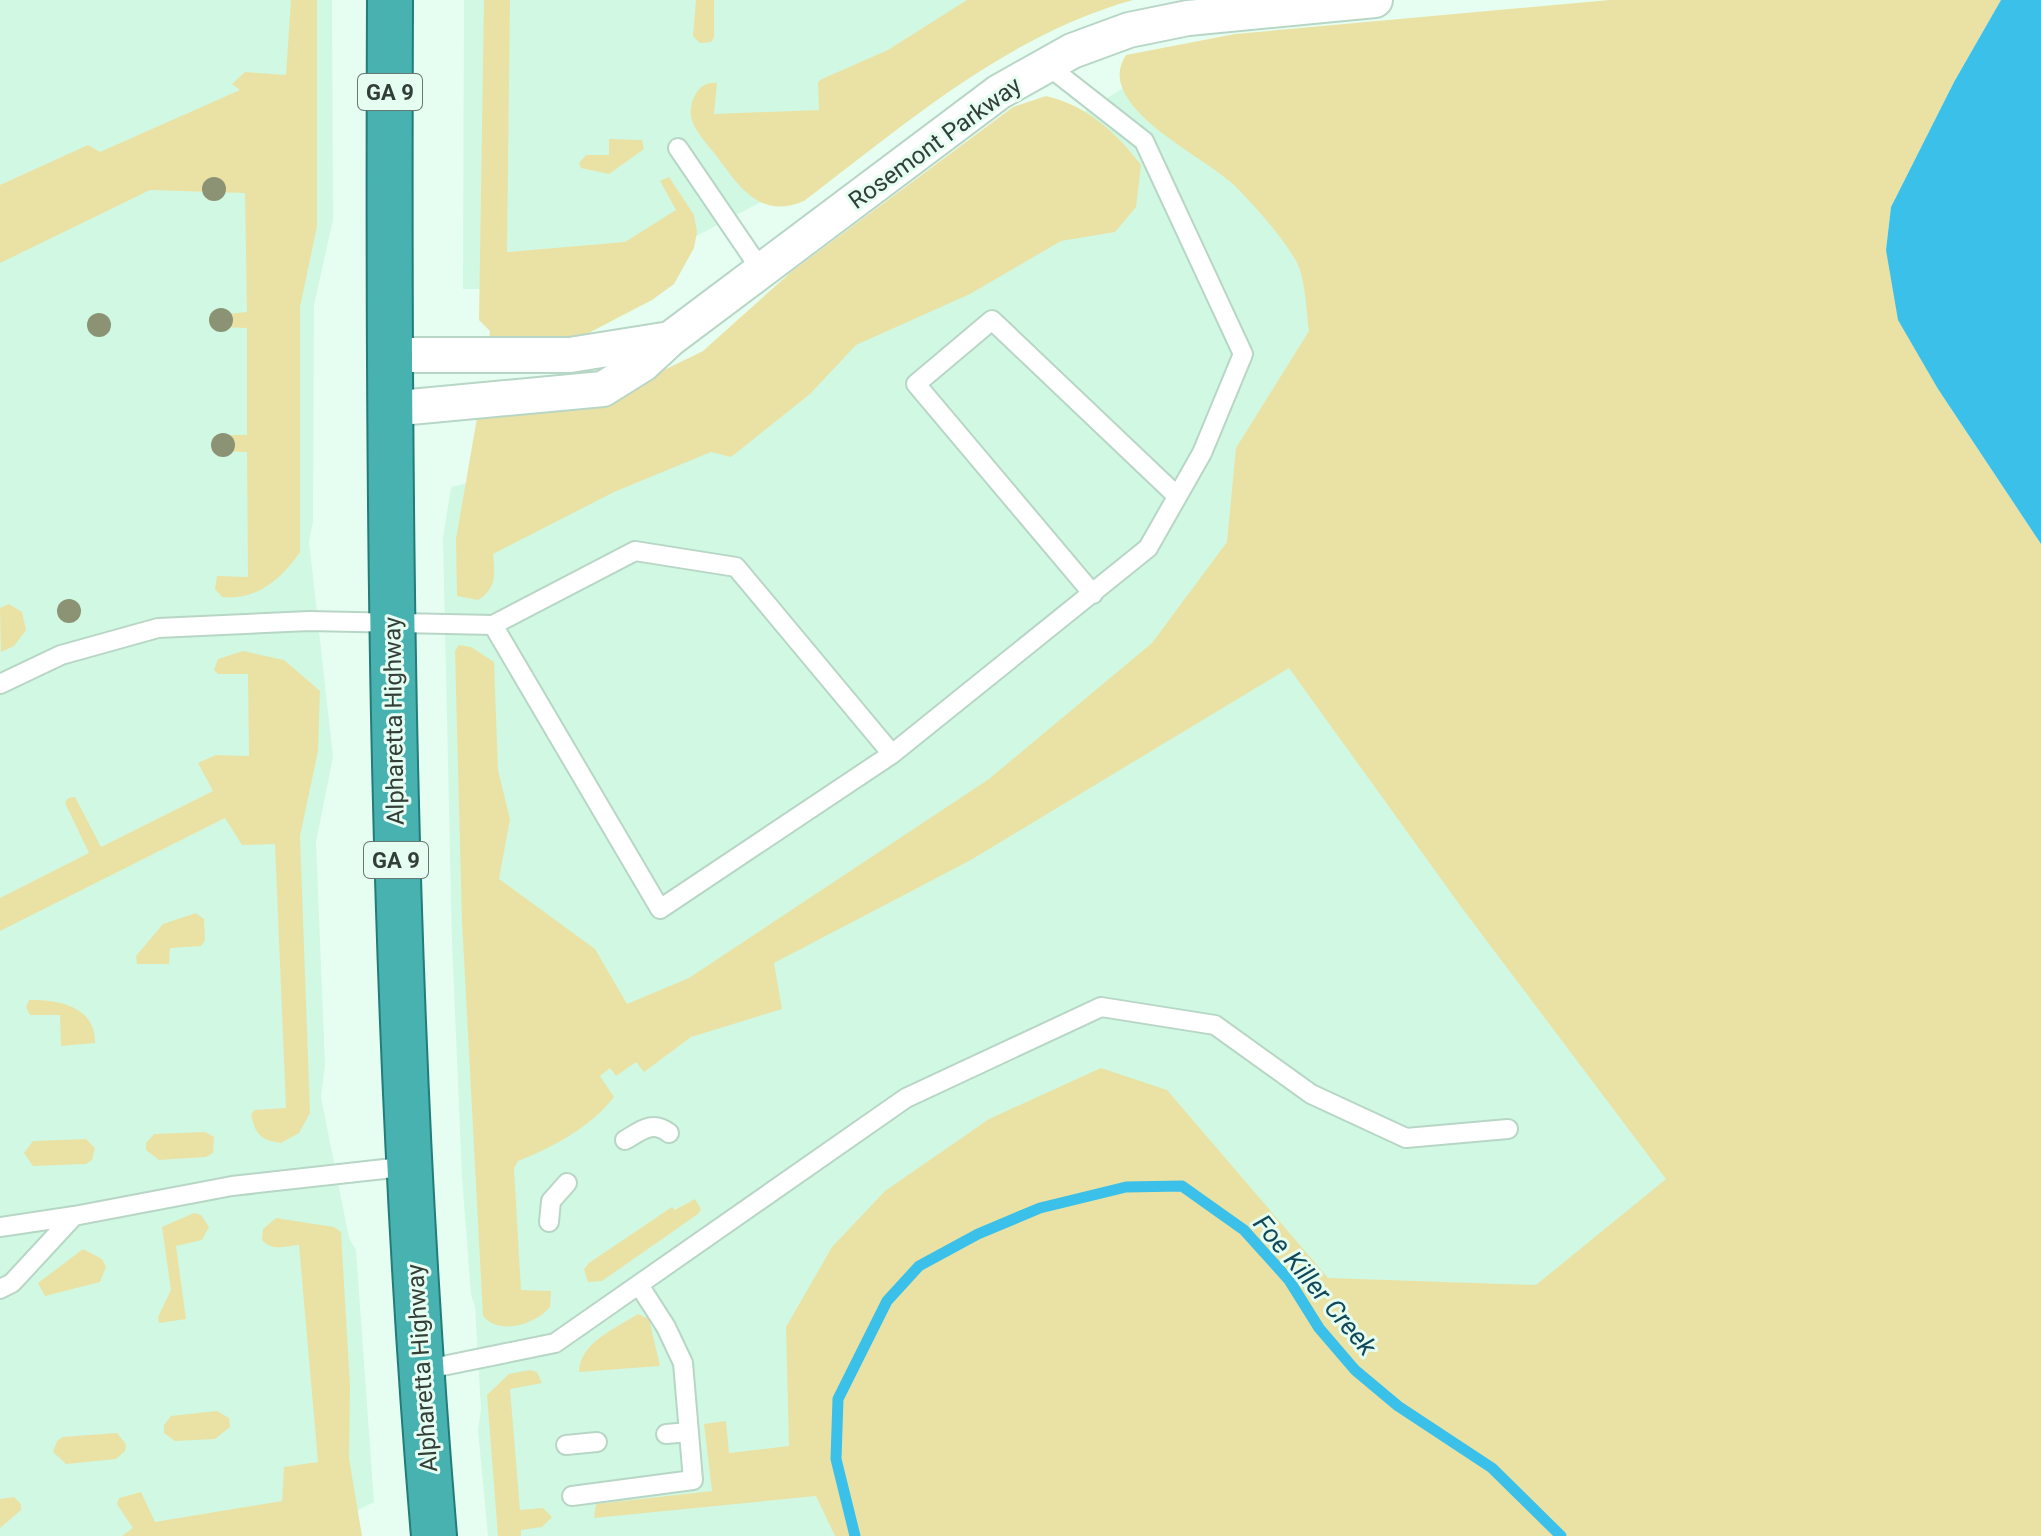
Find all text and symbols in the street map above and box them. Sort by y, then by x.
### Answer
street label: Rosemont Parkway [843,71,1027,215]
road number: GA 9 [358,74,422,110]
street label: Alpharetta Highway [378,616,410,825]
road number: GA 9 [364,842,428,878]
water label: Foe Killer Creek [1247,1208,1383,1362]
street label: Alpharetta Highway [401,1262,443,1473]

